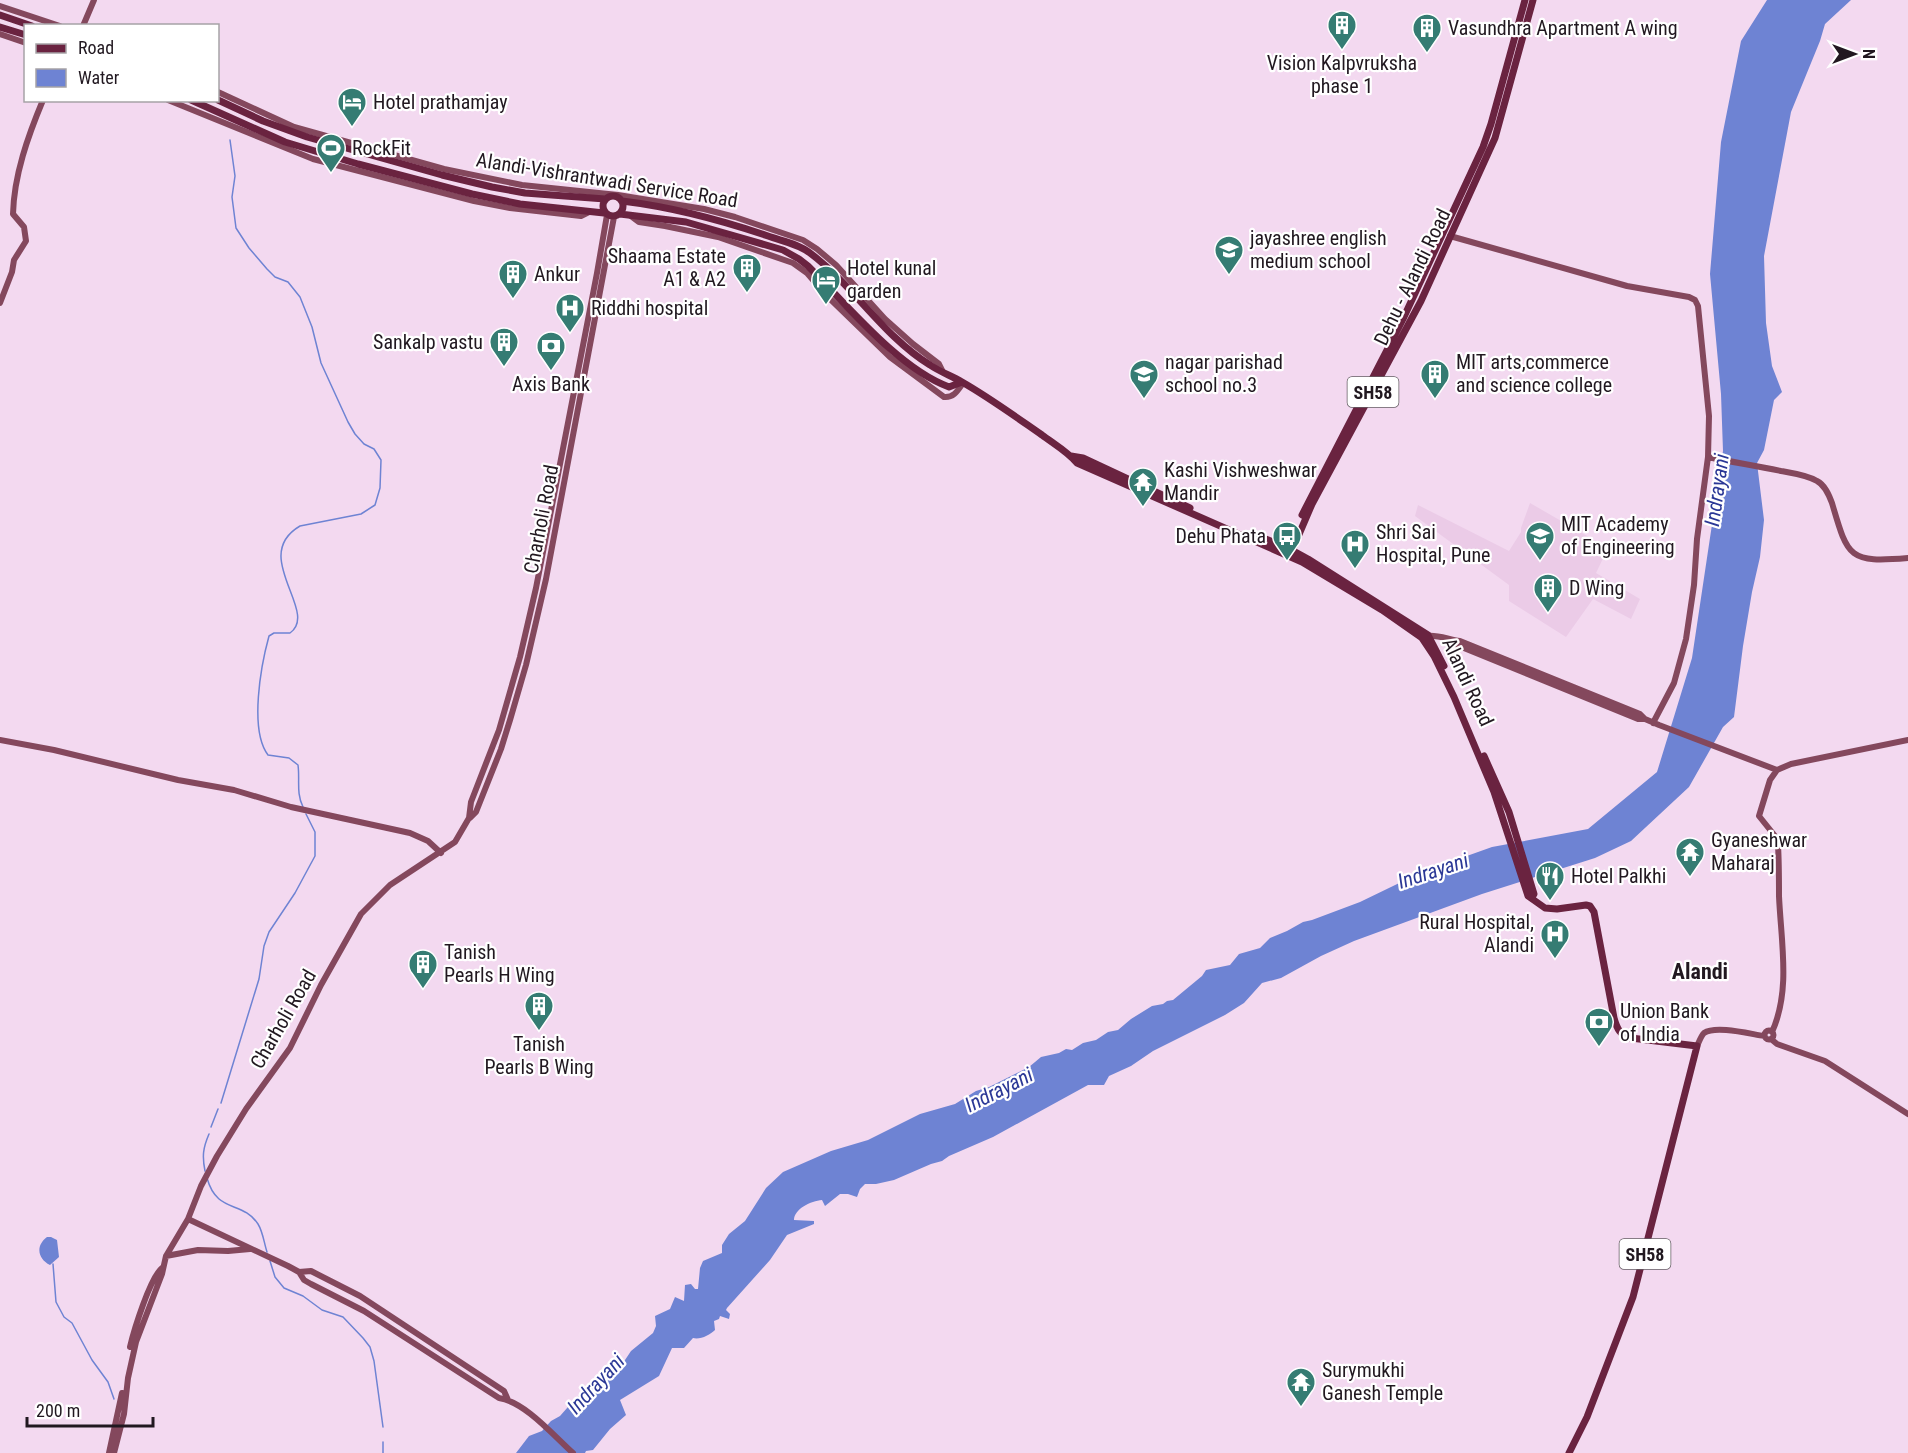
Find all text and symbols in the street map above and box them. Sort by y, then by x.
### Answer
building icon: Vision Kalpvruksha phase 1 [1326,9,1358,51]
building icon: Vasundhra Apartment A wing [1411,12,1443,54]
place label: Vasundhra Apartment A wing [1448,16,1678,40]
legend [24,24,219,102]
north arrow [1824,24,1884,84]
text: Road [78,37,114,58]
text: N [1859,49,1878,59]
place label: Vision Kalpvruksha phase 1 [1267,51,1417,98]
text: Water [78,67,120,88]
hotel icon: Hotel prathamjay [336,86,368,128]
place label: Hotel prathamjay [373,90,508,114]
sports icon: RockFit [315,132,347,174]
place label: RockFit [352,136,411,160]
street label: Alandi-Vishrantwadi Service Road [474,147,740,213]
street label: Dehu - Alandi Road [1369,205,1455,349]
place label: jayashree english medium school [1249,226,1387,273]
school or university icon: jayashree english medium school [1213,234,1245,276]
place label: Shaama Estate A1 & A2 [608,244,726,291]
building icon: Shaama Estate A1 & A2 [731,252,763,294]
place label: Hotel kunal garden [847,256,936,303]
building icon: Ankur [497,258,529,300]
place label: Ankur [534,262,580,286]
hotel icon: Hotel kunal garden [810,264,842,306]
hospital icon: Riddhi hospital [554,292,586,334]
place label: Riddhi hospital [591,296,708,320]
building icon: Sankalp vastu [488,326,520,368]
place label: Sankalp vastu [373,330,483,354]
bank icon: Axis Bank [535,330,567,372]
place label: nagar parishad school no.3 [1165,350,1283,397]
place label: MIT arts,commerce and science college [1456,350,1612,397]
school or university icon: nagar parishad school no.3 [1128,358,1160,400]
building icon: MIT arts,commerce and science college [1419,358,1451,400]
place label: Axis Bank [512,372,590,396]
road number: SH58 [1348,377,1398,407]
water label: Indrayani [1700,452,1734,528]
place label: Kashi Vishweshwar Mandir [1164,458,1317,505]
street label: Charholi Road [519,463,563,575]
temple icon: Kashi Vishweshwar Mandir [1127,466,1159,508]
place label: MIT Academy of Engineering [1561,512,1675,559]
bus stop icon: Dehu Phata [1271,520,1303,562]
place label: Shri Sai Hospital, Pune [1376,520,1490,567]
school or university icon: MIT Academy of Engineering [1524,520,1556,562]
place label: Dehu Phata [1175,524,1266,548]
hospital icon: Shri Sai Hospital, Pune [1339,528,1371,570]
building icon: D Wing [1532,572,1564,614]
place label: D Wing [1569,576,1624,600]
street label: Alandi Road [1437,634,1499,730]
place label: Gyaneshwar Maharaj [1711,828,1807,875]
temple icon: Gyaneshwar Maharaj [1674,836,1706,878]
water label: Indrayani [1395,848,1472,894]
restaurant icon: Hotel Palkhi [1534,860,1566,902]
place label: Hotel Palkhi [1571,864,1666,888]
place label: Rural Hospital, Alandi [1419,910,1534,957]
hospital icon: Rural Hospital, Alandi [1539,918,1571,960]
place label: Tanish Pearls H Wing [444,940,555,987]
building icon: Tanish Pearls H Wing [407,948,439,990]
district label: Alandi [1672,959,1728,984]
street label: Charholi Road [245,965,321,1073]
building icon: Tanish Pearls B Wing [523,990,555,1032]
place label: Union Bank of India [1620,999,1709,1046]
bank icon: Union Bank of India [1583,1006,1615,1048]
place label: Tanish Pearls B Wing [484,1032,594,1079]
water label: Indrayani [961,1063,1037,1117]
road number: SH58 [1620,1239,1670,1269]
water label: Indrayani [562,1349,630,1419]
place label: Surymukhi Ganesh Temple [1322,1358,1443,1405]
temple icon: Surymukhi Ganesh Temple [1285,1366,1317,1408]
scale bar [27,1390,153,1428]
text: 200 m [36,1400,80,1421]

